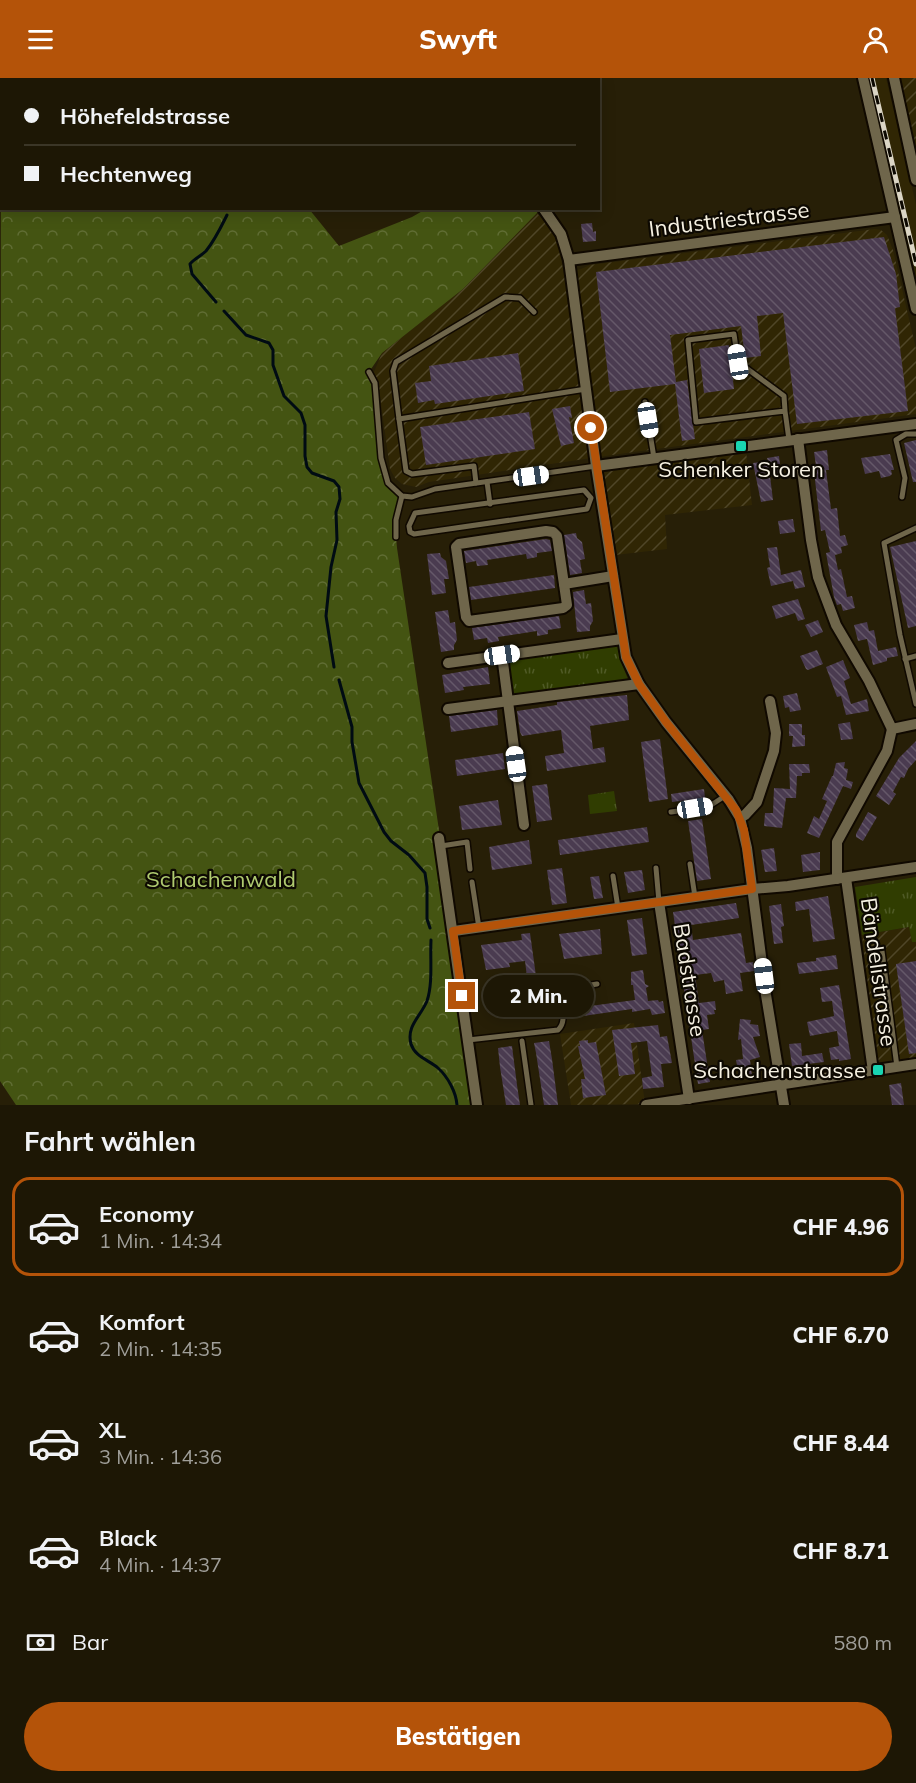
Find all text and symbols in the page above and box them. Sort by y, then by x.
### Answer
text: Swyft [419,22,497,56]
icon: menu [24,23,57,56]
icon: person [859,23,892,56]
text: Höhefeldstrasse [60,102,230,130]
text: Hechtenweg [60,160,192,188]
street label: Industriestrasse [647,195,811,243]
car [726,343,750,381]
car [636,401,660,439]
route start [577,414,604,441]
marker: Schenker Storen [734,439,748,453]
place label: Schenker Storen [658,455,824,483]
car [512,465,550,487]
car [483,644,521,666]
car [505,745,527,783]
car [676,796,714,820]
park label: Schachenwald [146,865,296,893]
street label: Bändelistrasse [855,896,903,1048]
street label: Badstrasse [667,921,713,1039]
car [753,957,775,995]
callout: 2 Min. [483,975,594,1017]
route end [448,982,475,1009]
text: 2 Min. [509,983,568,1008]
place label: Schachenstrasse [693,1056,866,1084]
marker: Schachenstrasse [871,1063,885,1077]
text: Fahrt wählen [24,1124,196,1158]
icon: car [27,1200,81,1254]
text: Economy [99,1200,194,1228]
text: CHF 4.96 [793,1213,889,1241]
text: 1 Min. · 14:34 [99,1228,222,1253]
icon: car [27,1308,81,1362]
text: Komfort [99,1308,185,1336]
text: CHF 6.70 [793,1321,889,1349]
text: 2 Min. · 14:35 [99,1336,222,1361]
icon: car [27,1416,81,1470]
text: XL [99,1416,126,1444]
text: CHF 8.44 [793,1429,889,1457]
text: 3 Min. · 14:36 [99,1444,222,1469]
icon: car [27,1524,81,1578]
text: Black [99,1524,157,1552]
text: CHF 8.71 [793,1537,889,1565]
text: 4 Min. · 14:37 [99,1552,222,1577]
icon: cash [24,1626,57,1659]
text: Bar [72,1628,108,1656]
text: 580 m [833,1630,892,1655]
button: Bestätigen [24,1702,892,1771]

